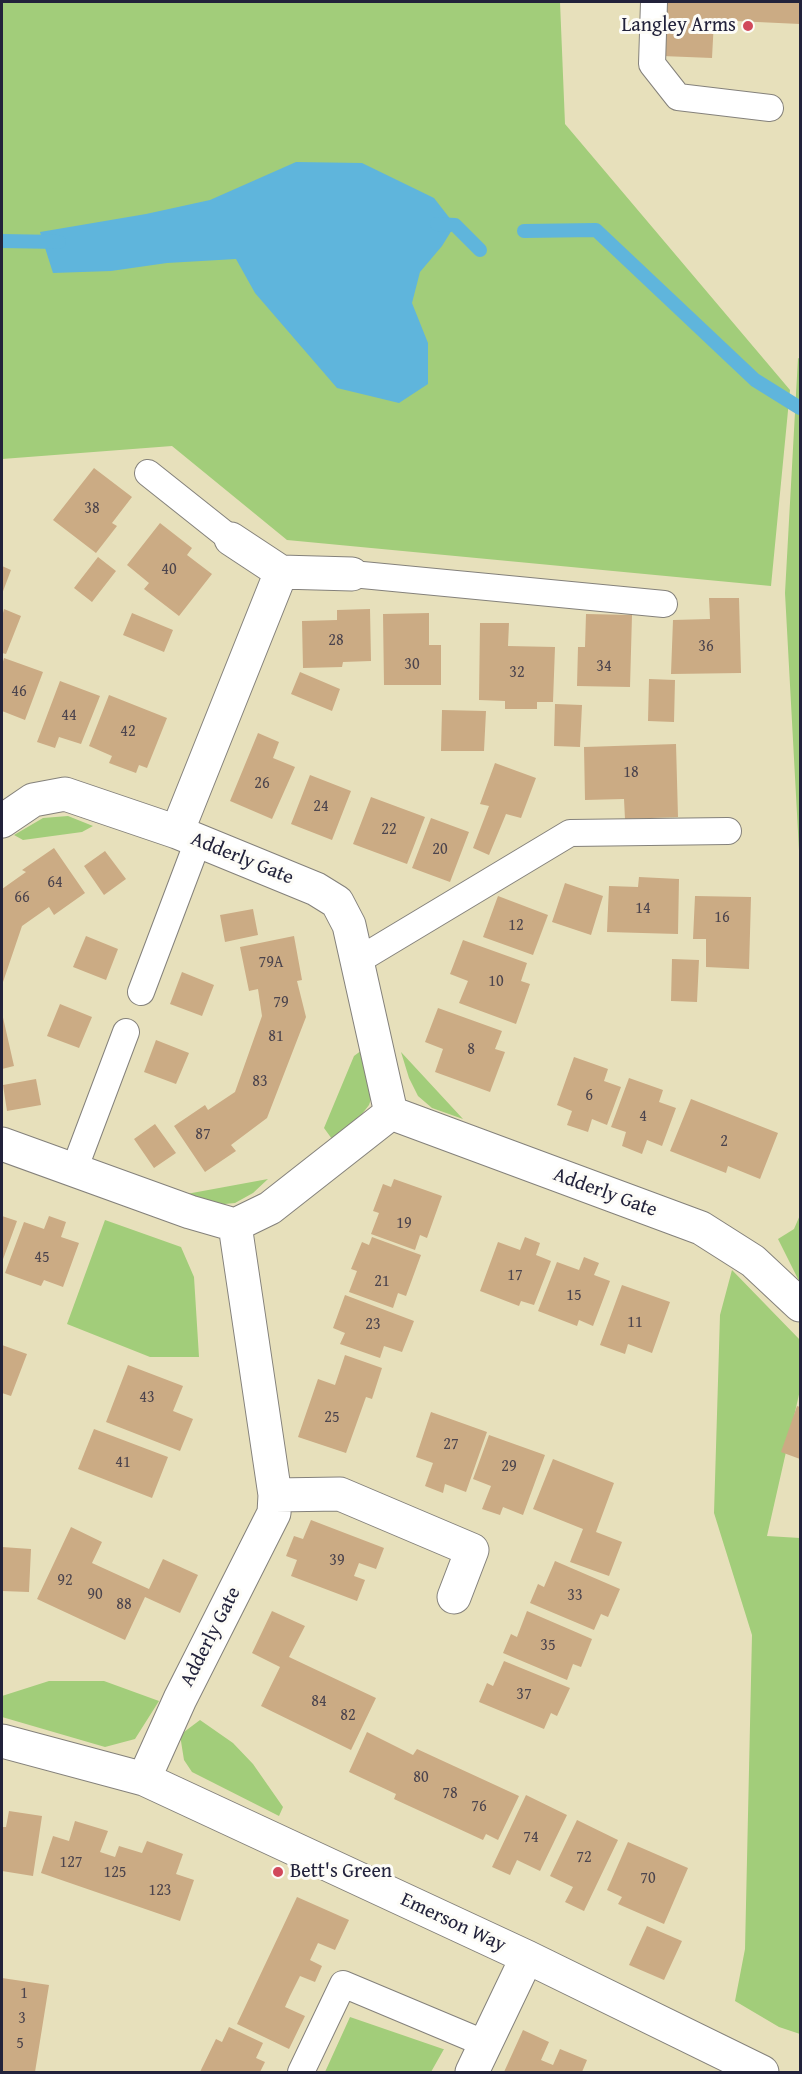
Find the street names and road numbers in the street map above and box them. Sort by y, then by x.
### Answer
street label: Adderly Gate [187,828,297,890]
street label: Adderly Gate [550,1163,660,1223]
street label: Adderly Gate [176,1583,246,1691]
street label: Emerson Way [396,1888,510,1958]

